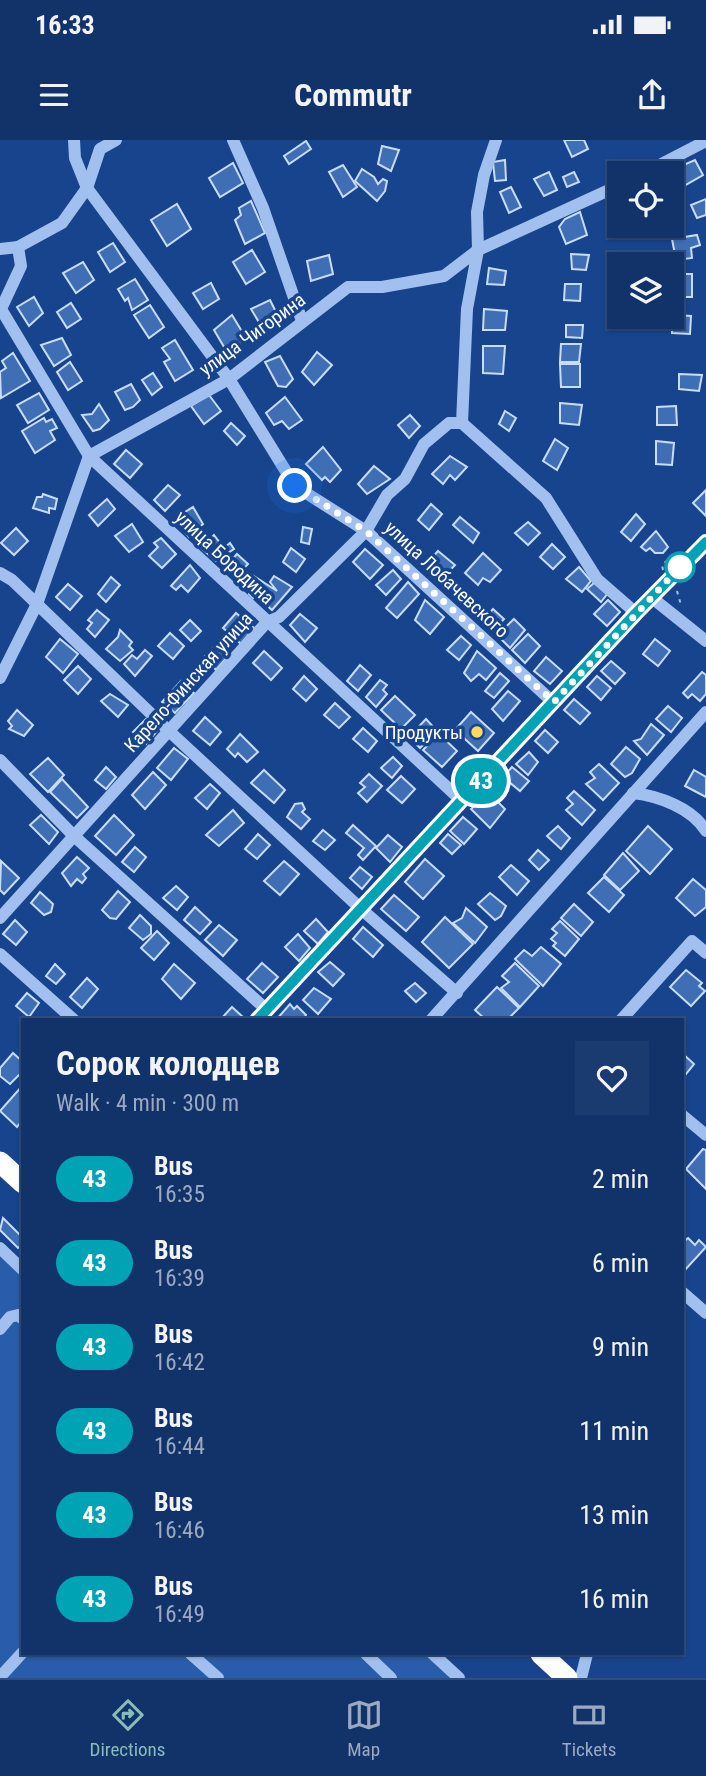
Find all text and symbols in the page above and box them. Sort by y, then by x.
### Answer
text: 16:33 [35,10,95,40]
icon: menu [35,76,73,114]
text: Commutr [294,76,412,114]
icon: share [633,76,671,114]
map controls [607,161,684,329]
button: locate [607,161,684,238]
button: layers [607,252,684,329]
street label: улица Чигорина [195,288,310,381]
your location [277,468,312,503]
street label: улица Бородина [170,506,279,609]
street label: улица Лобачевского [380,516,513,643]
unlabelled marker [665,552,695,582]
street label: Карело-Финская улица [119,608,257,757]
place label: Продукты [385,721,463,744]
marker: Продукты [469,724,485,740]
line badge: 43 [449,758,512,804]
text: 43 [469,767,493,795]
button: heart [575,1041,649,1115]
text: Сорок колодцев [56,1044,280,1083]
text: Walk · 4 min · 300 m [56,1090,239,1117]
text: Bus [154,1151,193,1181]
text: 2 min [592,1164,649,1194]
text: 43 [82,1165,107,1193]
text: 16:35 [154,1181,205,1208]
text: Bus [154,1235,193,1265]
text: 6 min [592,1248,649,1278]
text: 43 [82,1249,107,1277]
text: 16:39 [154,1265,205,1292]
text: Bus [154,1319,193,1349]
text: 9 min [592,1332,649,1362]
text: 43 [82,1333,107,1361]
text: 16:42 [154,1349,205,1376]
text: Bus [154,1403,193,1433]
text: 11 min [579,1416,649,1446]
text: 43 [82,1417,107,1445]
text: 16:44 [154,1433,205,1460]
text: Bus [154,1487,193,1517]
text: 13 min [579,1500,649,1530]
text: 43 [82,1501,107,1529]
text: 16:46 [154,1517,205,1544]
text: Bus [154,1571,193,1601]
text: 16 min [579,1584,649,1614]
text: 43 [82,1585,107,1613]
text: 16:49 [154,1601,205,1628]
tab: Directions [90,1696,165,1761]
tab: Map [345,1696,383,1761]
tab: Tickets [562,1696,616,1761]

